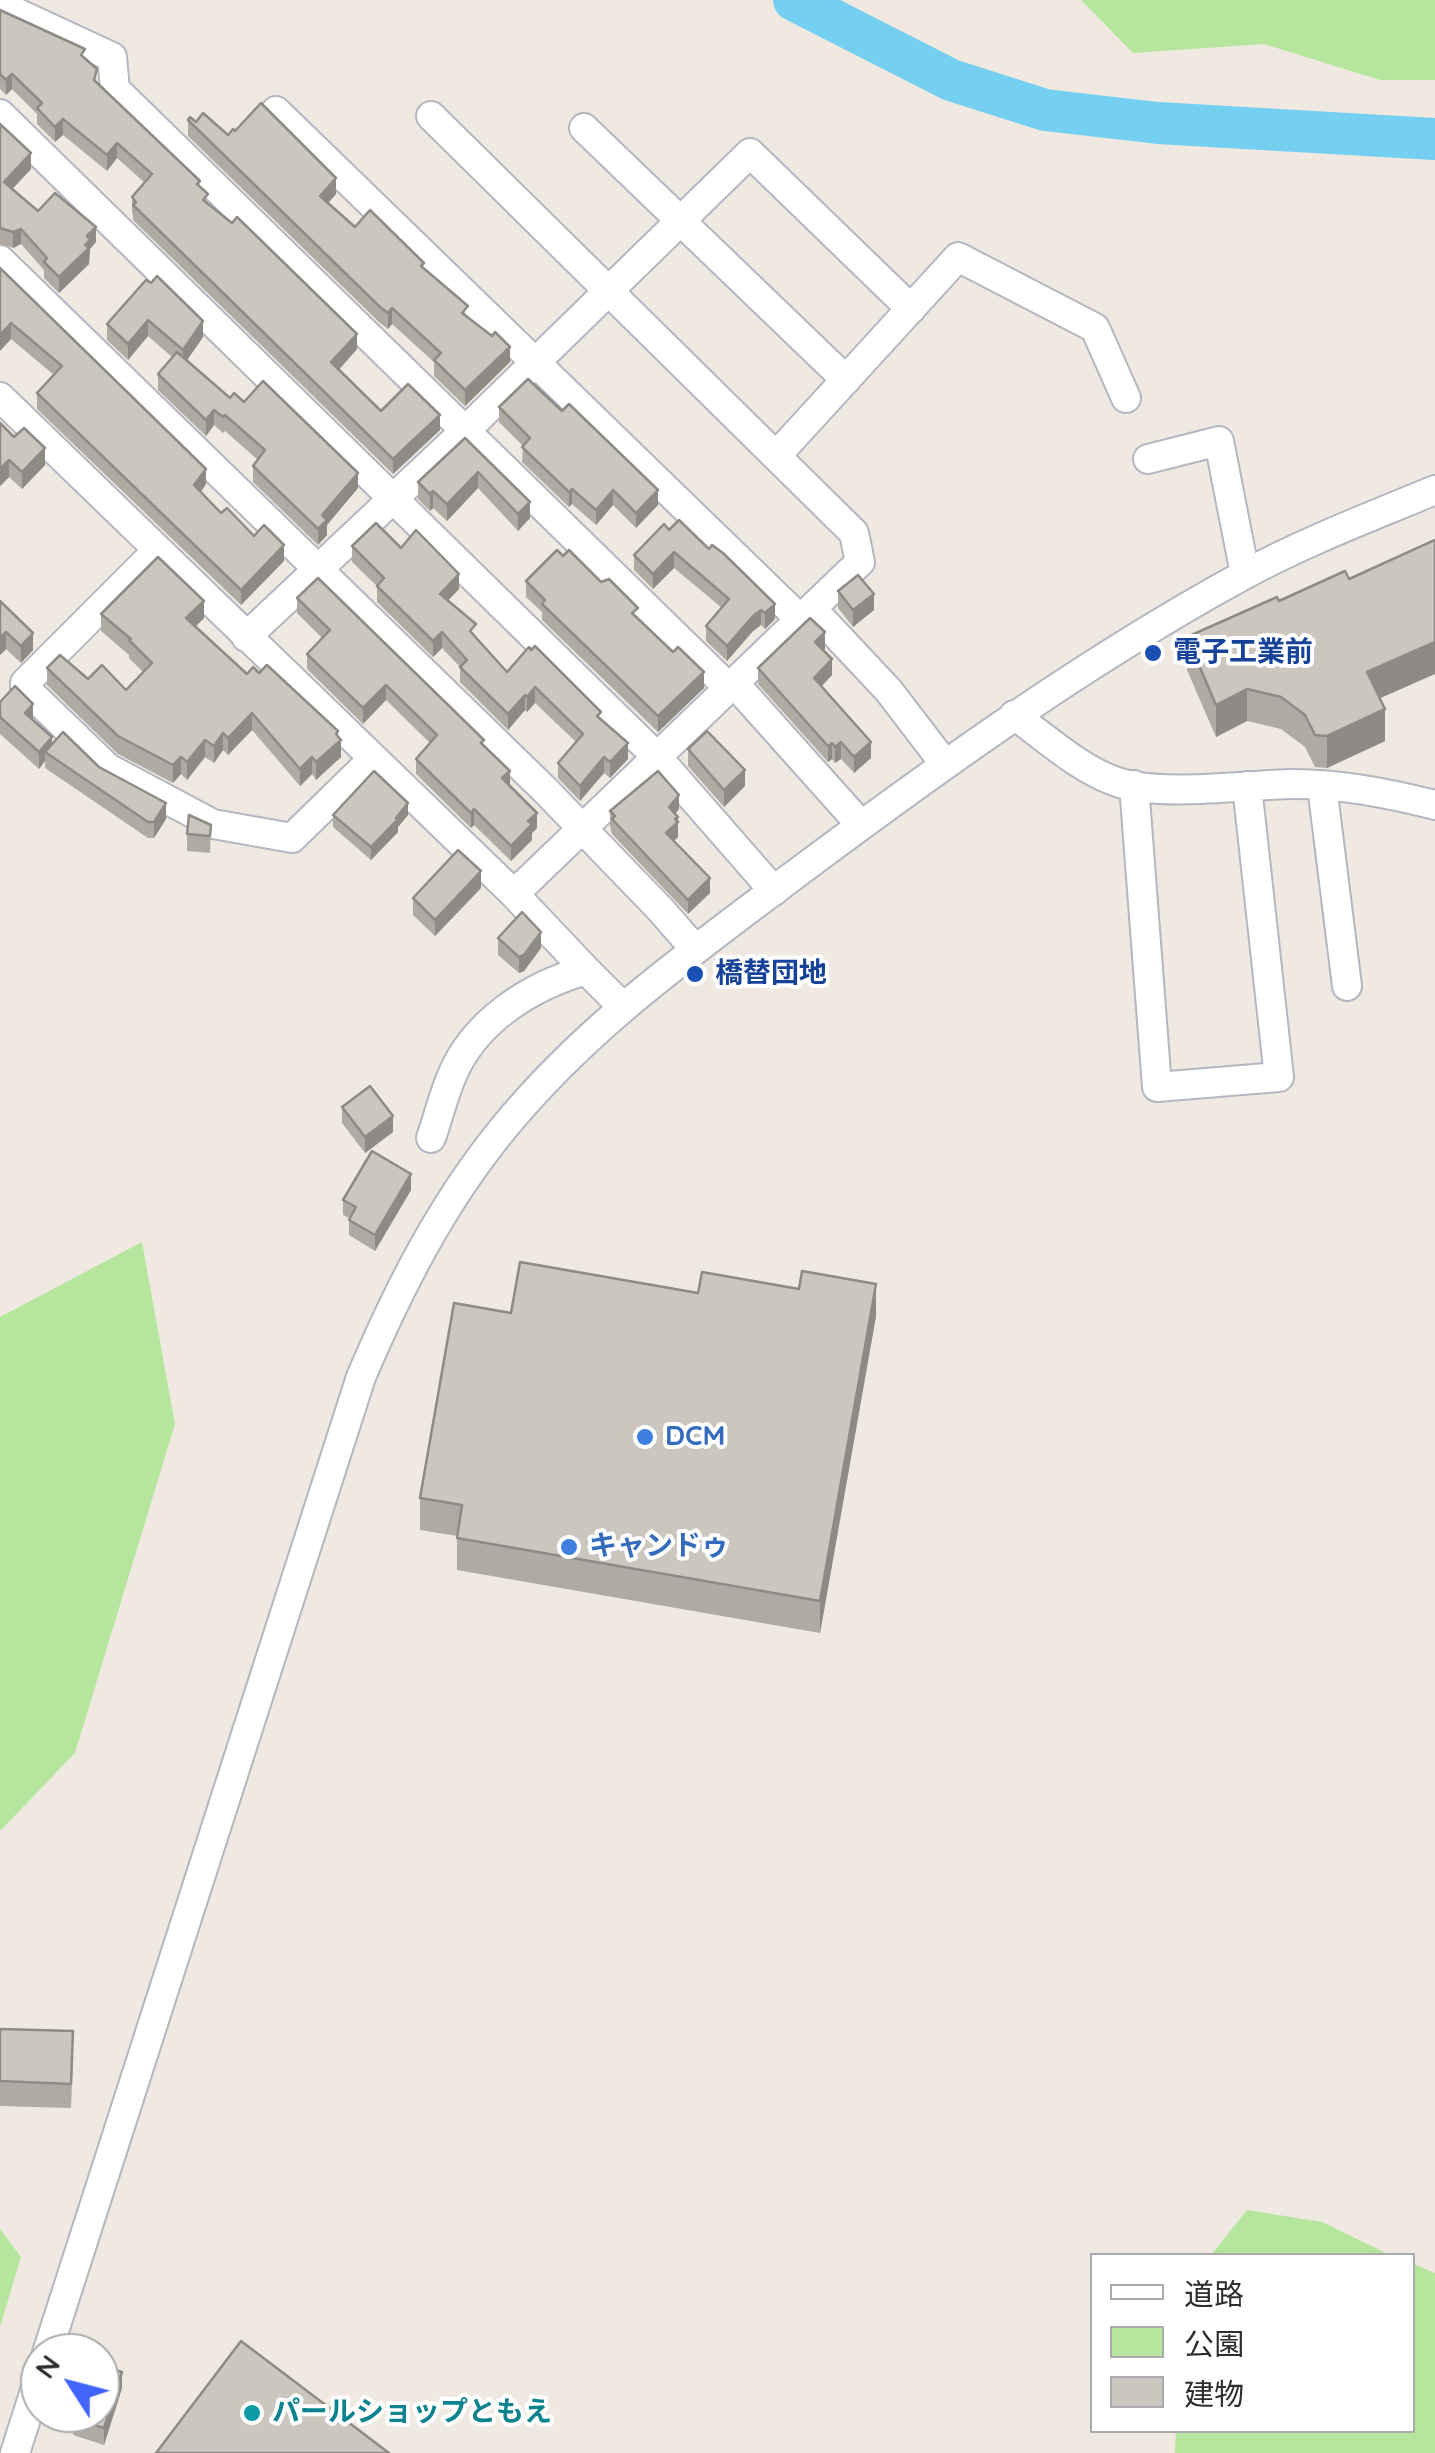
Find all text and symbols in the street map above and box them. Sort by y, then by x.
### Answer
place label: 電子工業前 [1173,636,1313,670]
marker: 電子工業前 [1142,642,1164,664]
place label: 橋替団地 [715,957,827,991]
marker: 橋替団地 [684,963,706,985]
place label: DCM [665,1420,726,1454]
marker: DCM [634,1426,656,1448]
place label: キャンドゥ [589,1530,729,1564]
marker: キャンドゥ [558,1536,580,1558]
legend [1090,2253,1415,2433]
text: 道路 [1184,2275,1244,2313]
text: 公園 [1184,2325,1244,2363]
north arrow [20,2333,120,2433]
text: N [27,2348,67,2385]
text: 建物 [1184,2375,1244,2413]
place label: パールショップともえ [272,2396,552,2430]
marker: パールショップともえ [241,2402,263,2424]

